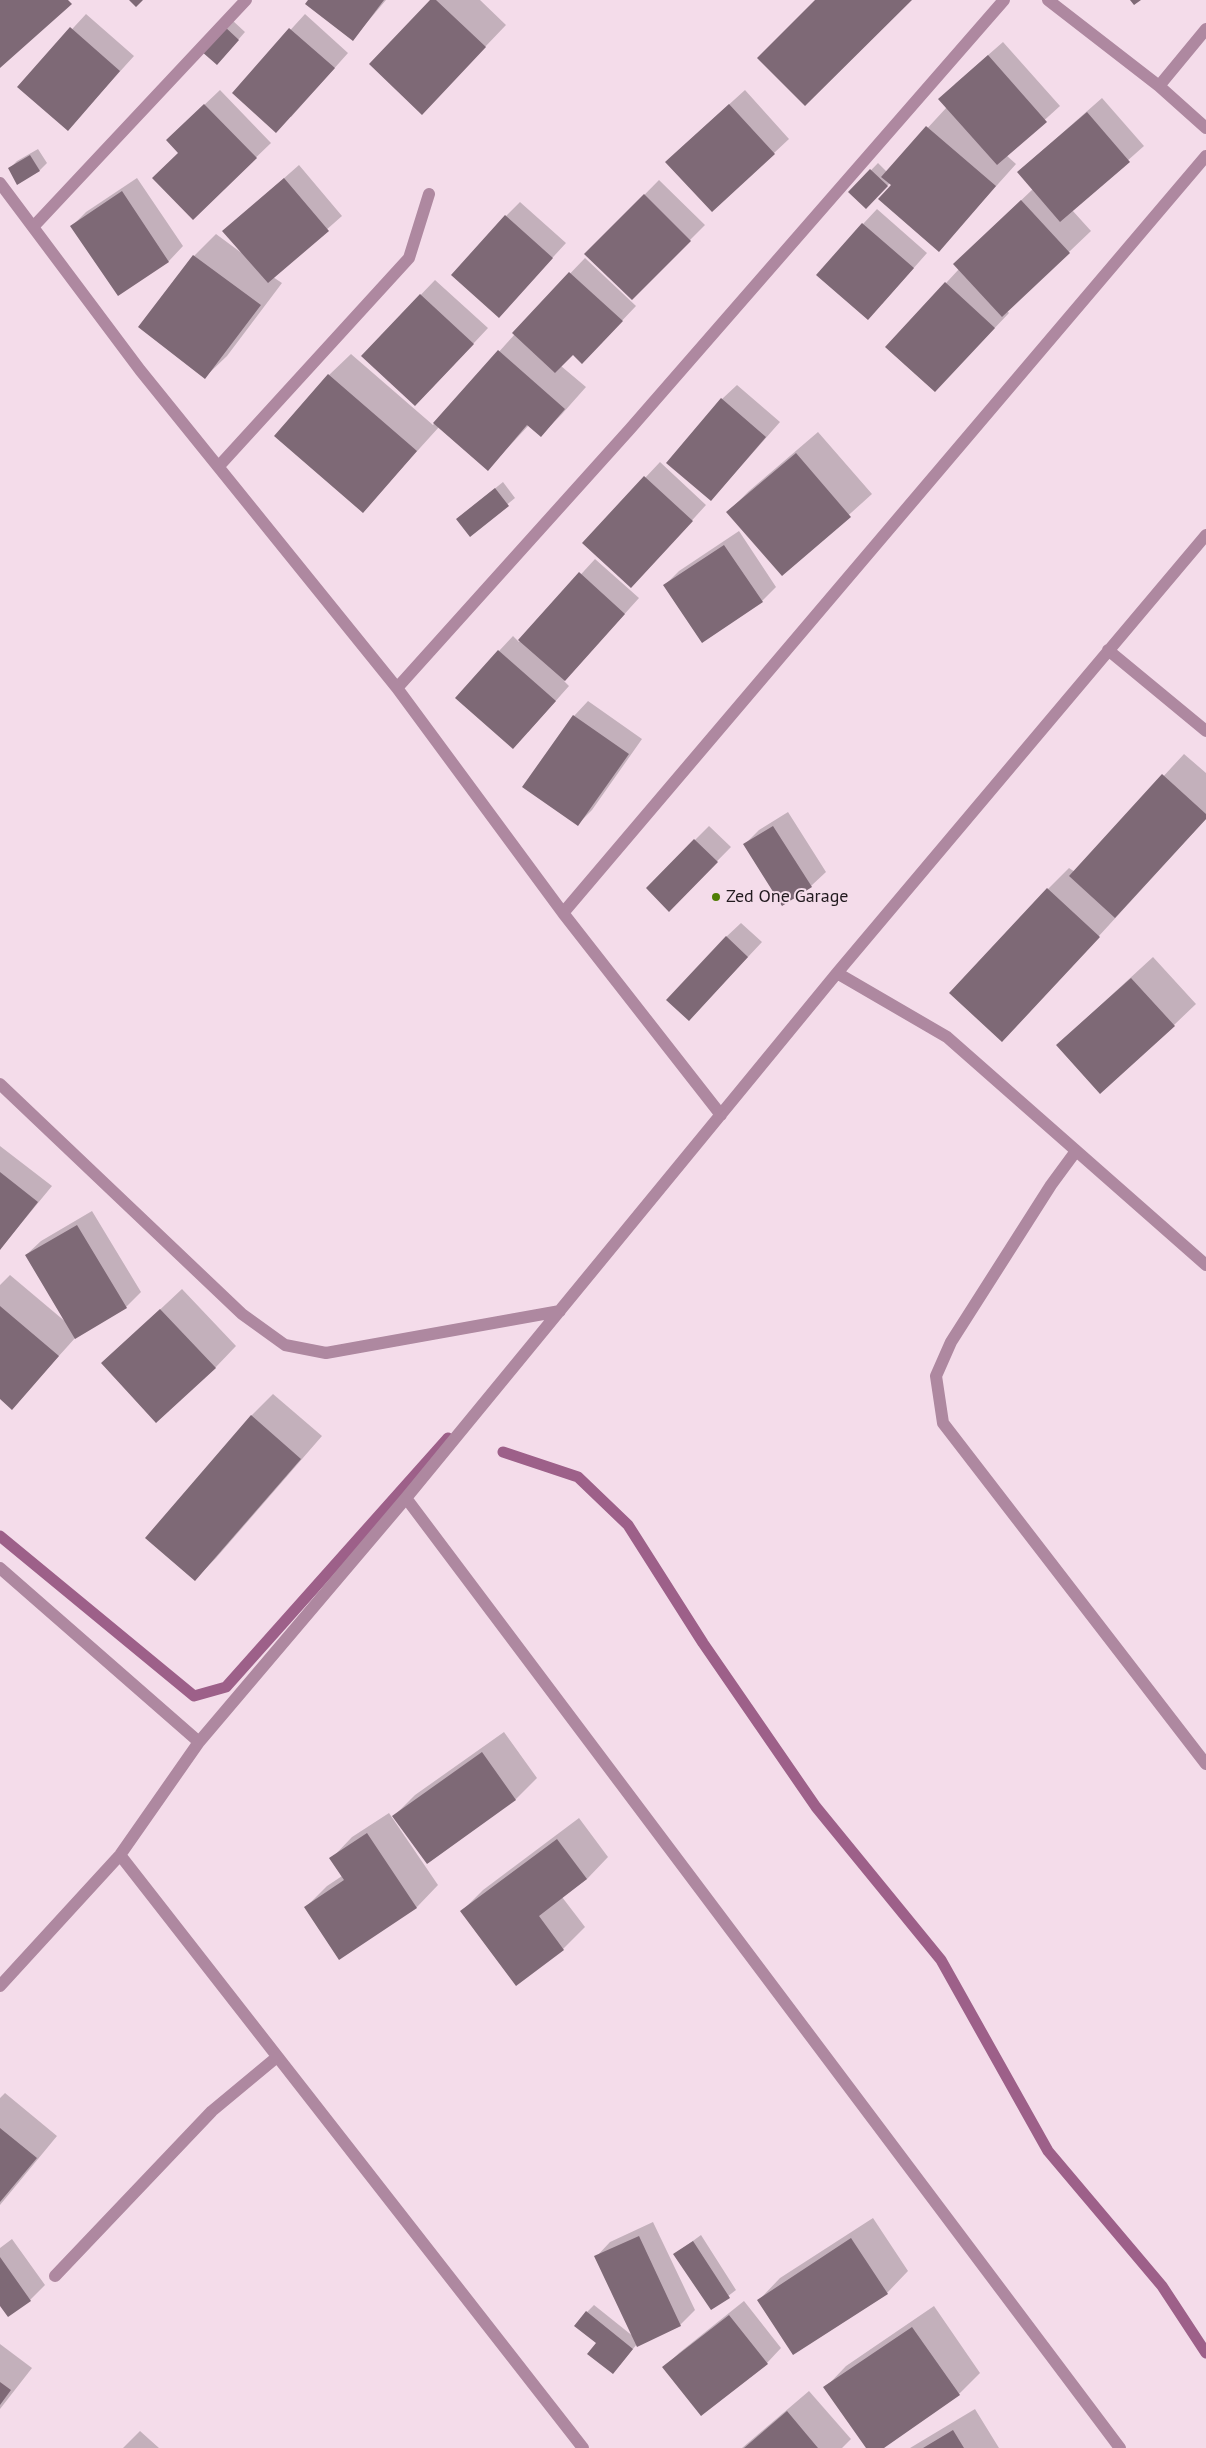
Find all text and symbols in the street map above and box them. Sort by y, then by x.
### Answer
place label: Zed One Garage [726,886,848,908]
marker: Zed One Garage [710,891,722,903]

